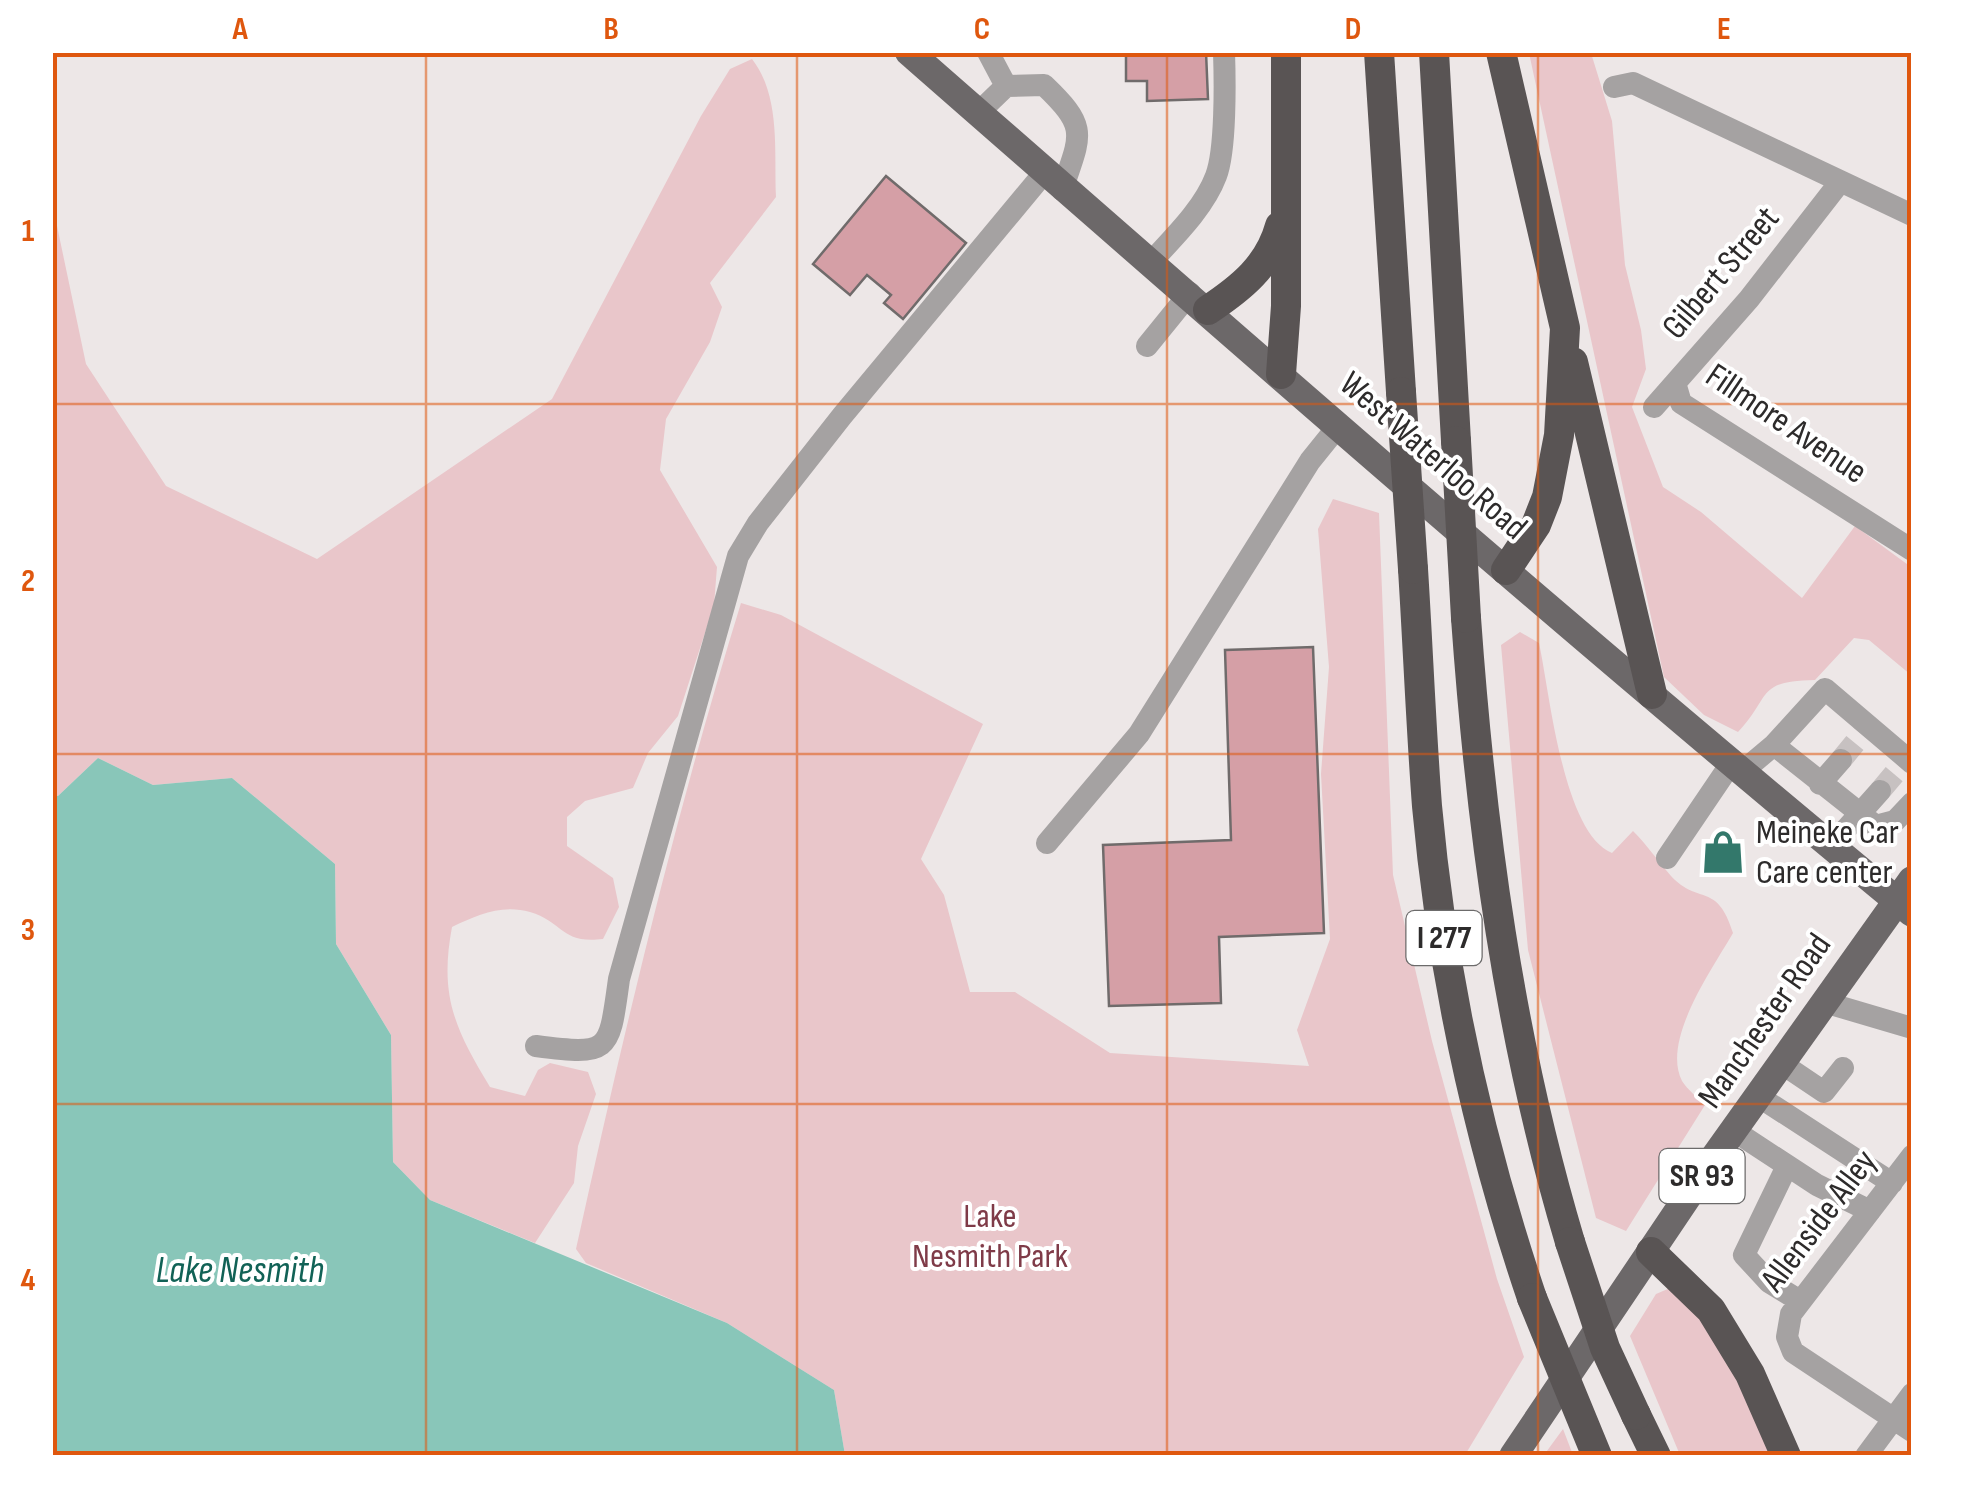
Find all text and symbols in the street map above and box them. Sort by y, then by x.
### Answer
text: A [231,10,248,49]
text: B [603,10,619,49]
text: C [974,10,990,49]
text: D [1345,10,1361,49]
text: E [1717,10,1731,49]
street label: Gilbert Street [1653,198,1789,348]
text: 1 [22,212,35,251]
street label: Fillmore Avenue [1697,354,1875,494]
street label: West Waterloo Road [1330,363,1536,549]
text: 2 [21,562,35,601]
place label: Meineke Car Care center [1756,811,1899,894]
shop icon: Meineke Car Care center [1699,828,1747,876]
text: 3 [21,911,35,950]
road number: I 277 [1406,911,1482,965]
street label: Manchester Road [1689,925,1841,1117]
street label: Allenside Alley [1751,1142,1886,1301]
road number: SR 93 [1660,1149,1744,1203]
park label: Lake Nesmith Park [912,1195,1069,1278]
water label: Lake Nesmith [156,1248,324,1293]
text: 4 [21,1261,36,1300]

